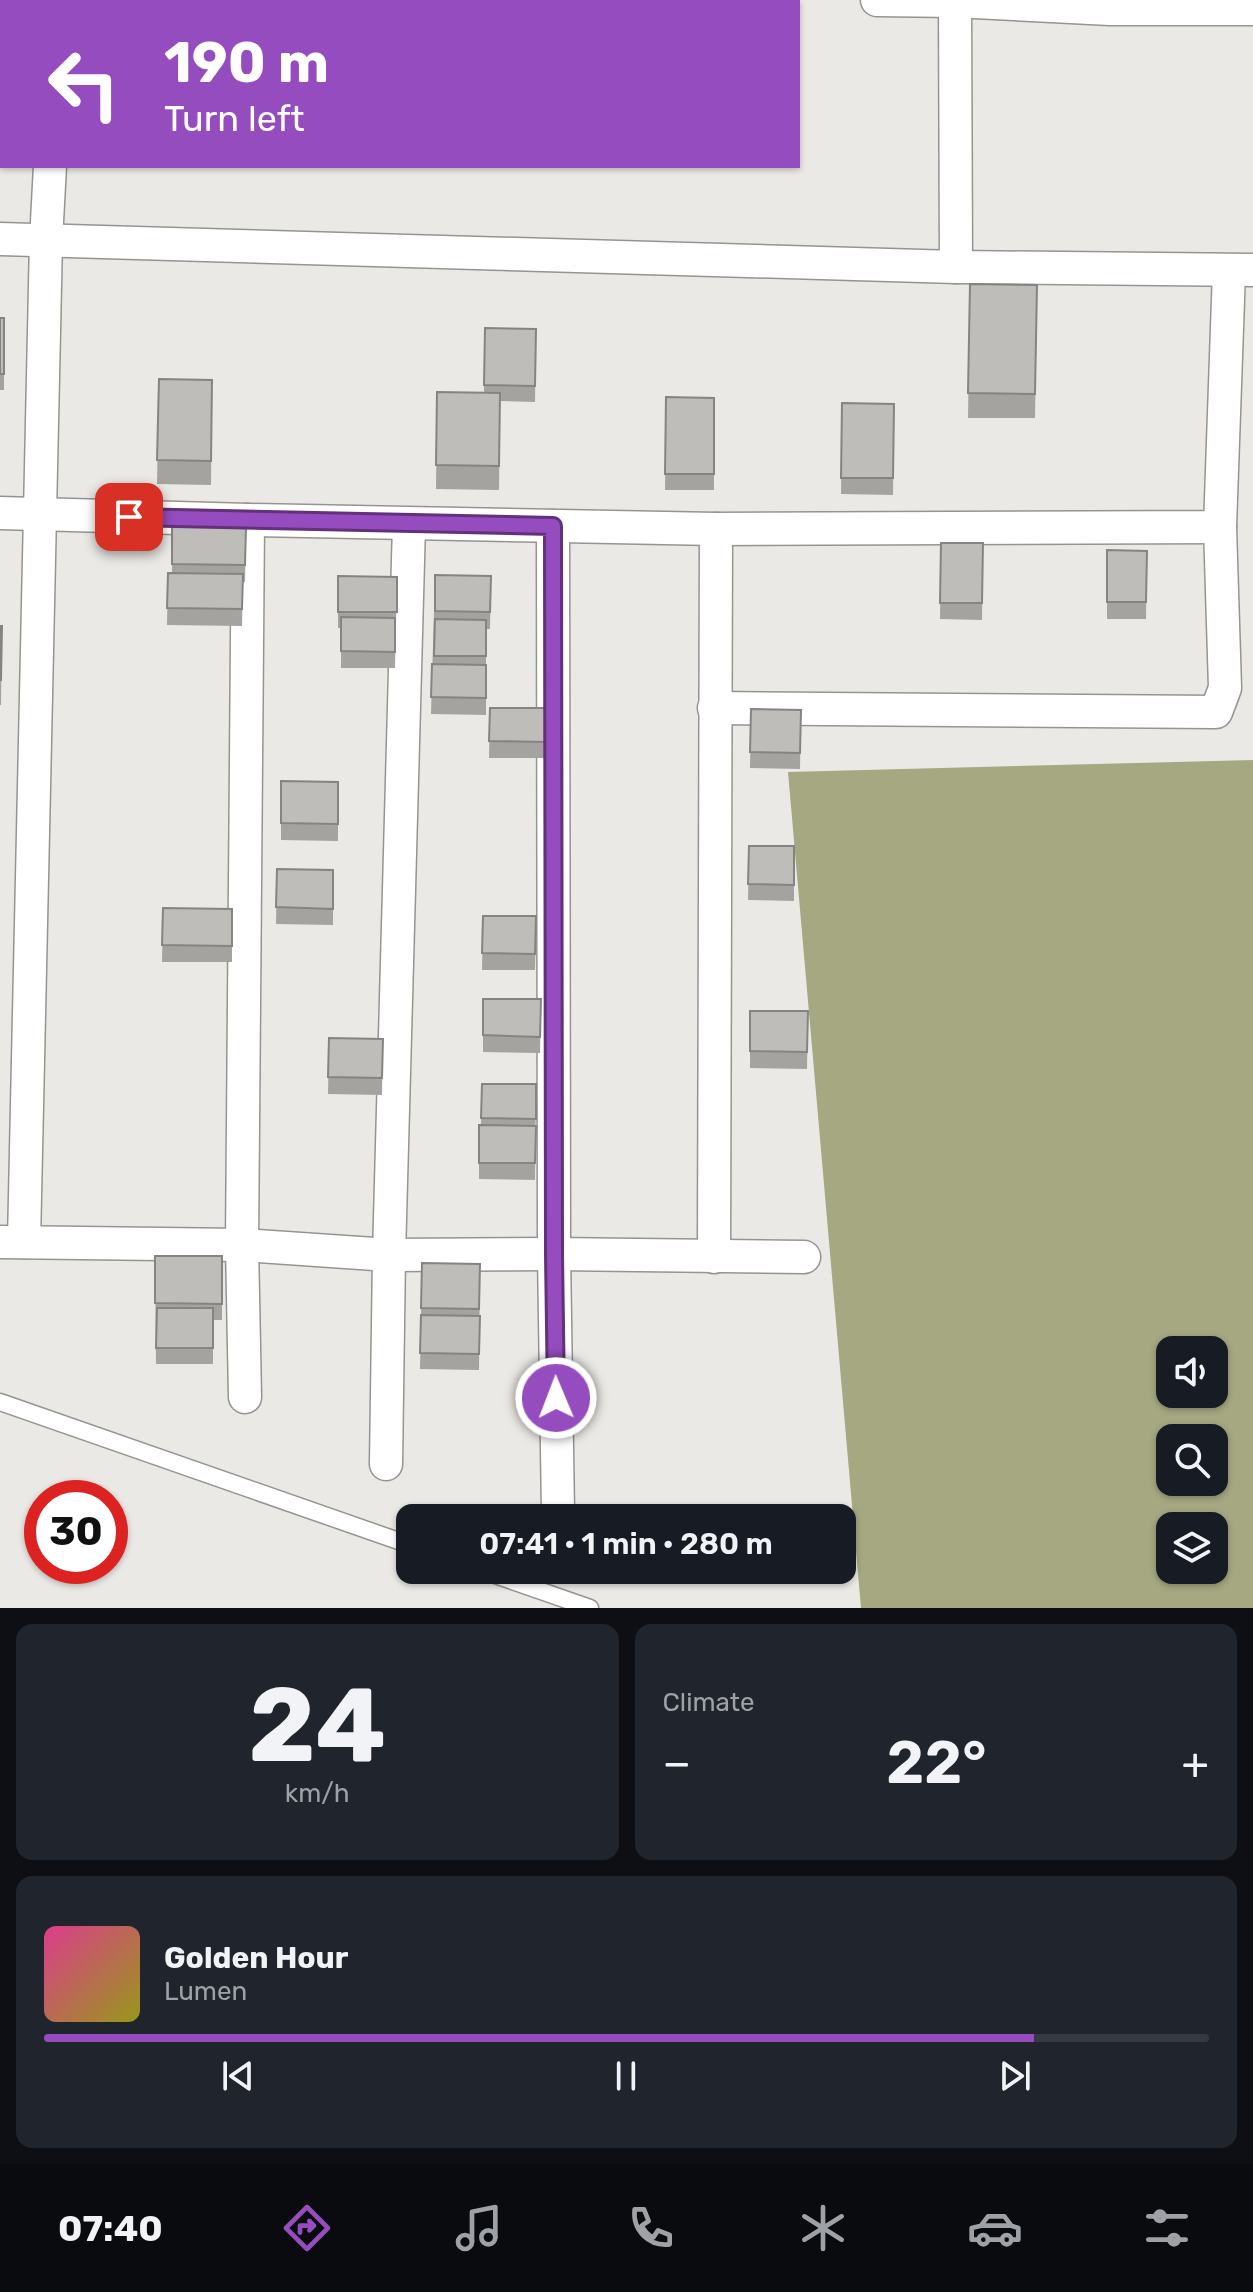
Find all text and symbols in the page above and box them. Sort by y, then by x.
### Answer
text: 190 m [164,30,329,96]
icon: left [32,32,136,136]
text: Turn left [164,97,305,140]
pin [95,483,163,551]
icon: arrive [107,495,151,539]
map controls [1156,1336,1228,1584]
button: sound [1156,1336,1228,1408]
position arrow [514,1356,598,1440]
button: search [1156,1424,1228,1496]
speed limit sign: 30 [24,1480,128,1584]
button: layers [1156,1512,1228,1584]
text: 07:41 · 1 min · 280 m [479,1526,773,1562]
text: 24 [248,1664,386,1787]
text: Climate [663,1687,755,1718]
text: 22° [886,1727,987,1798]
text: − [663,1737,691,1789]
text: + [1182,1737,1209,1789]
text: km/h [285,1778,350,1809]
text: Golden Hour [164,1940,348,1976]
text: Lumen [164,1976,247,2007]
icon: previous [216,2054,260,2098]
icon: pause [604,2054,648,2098]
icon: next [993,2054,1037,2098]
icon: directions [279,2200,335,2256]
icon: music [451,2200,507,2256]
icon: phone [623,2200,679,2256]
icon: climate [795,2200,851,2256]
icon: car [967,2200,1023,2256]
icon: filters [1139,2200,1195,2256]
text: 07:40 [58,2207,163,2250]

